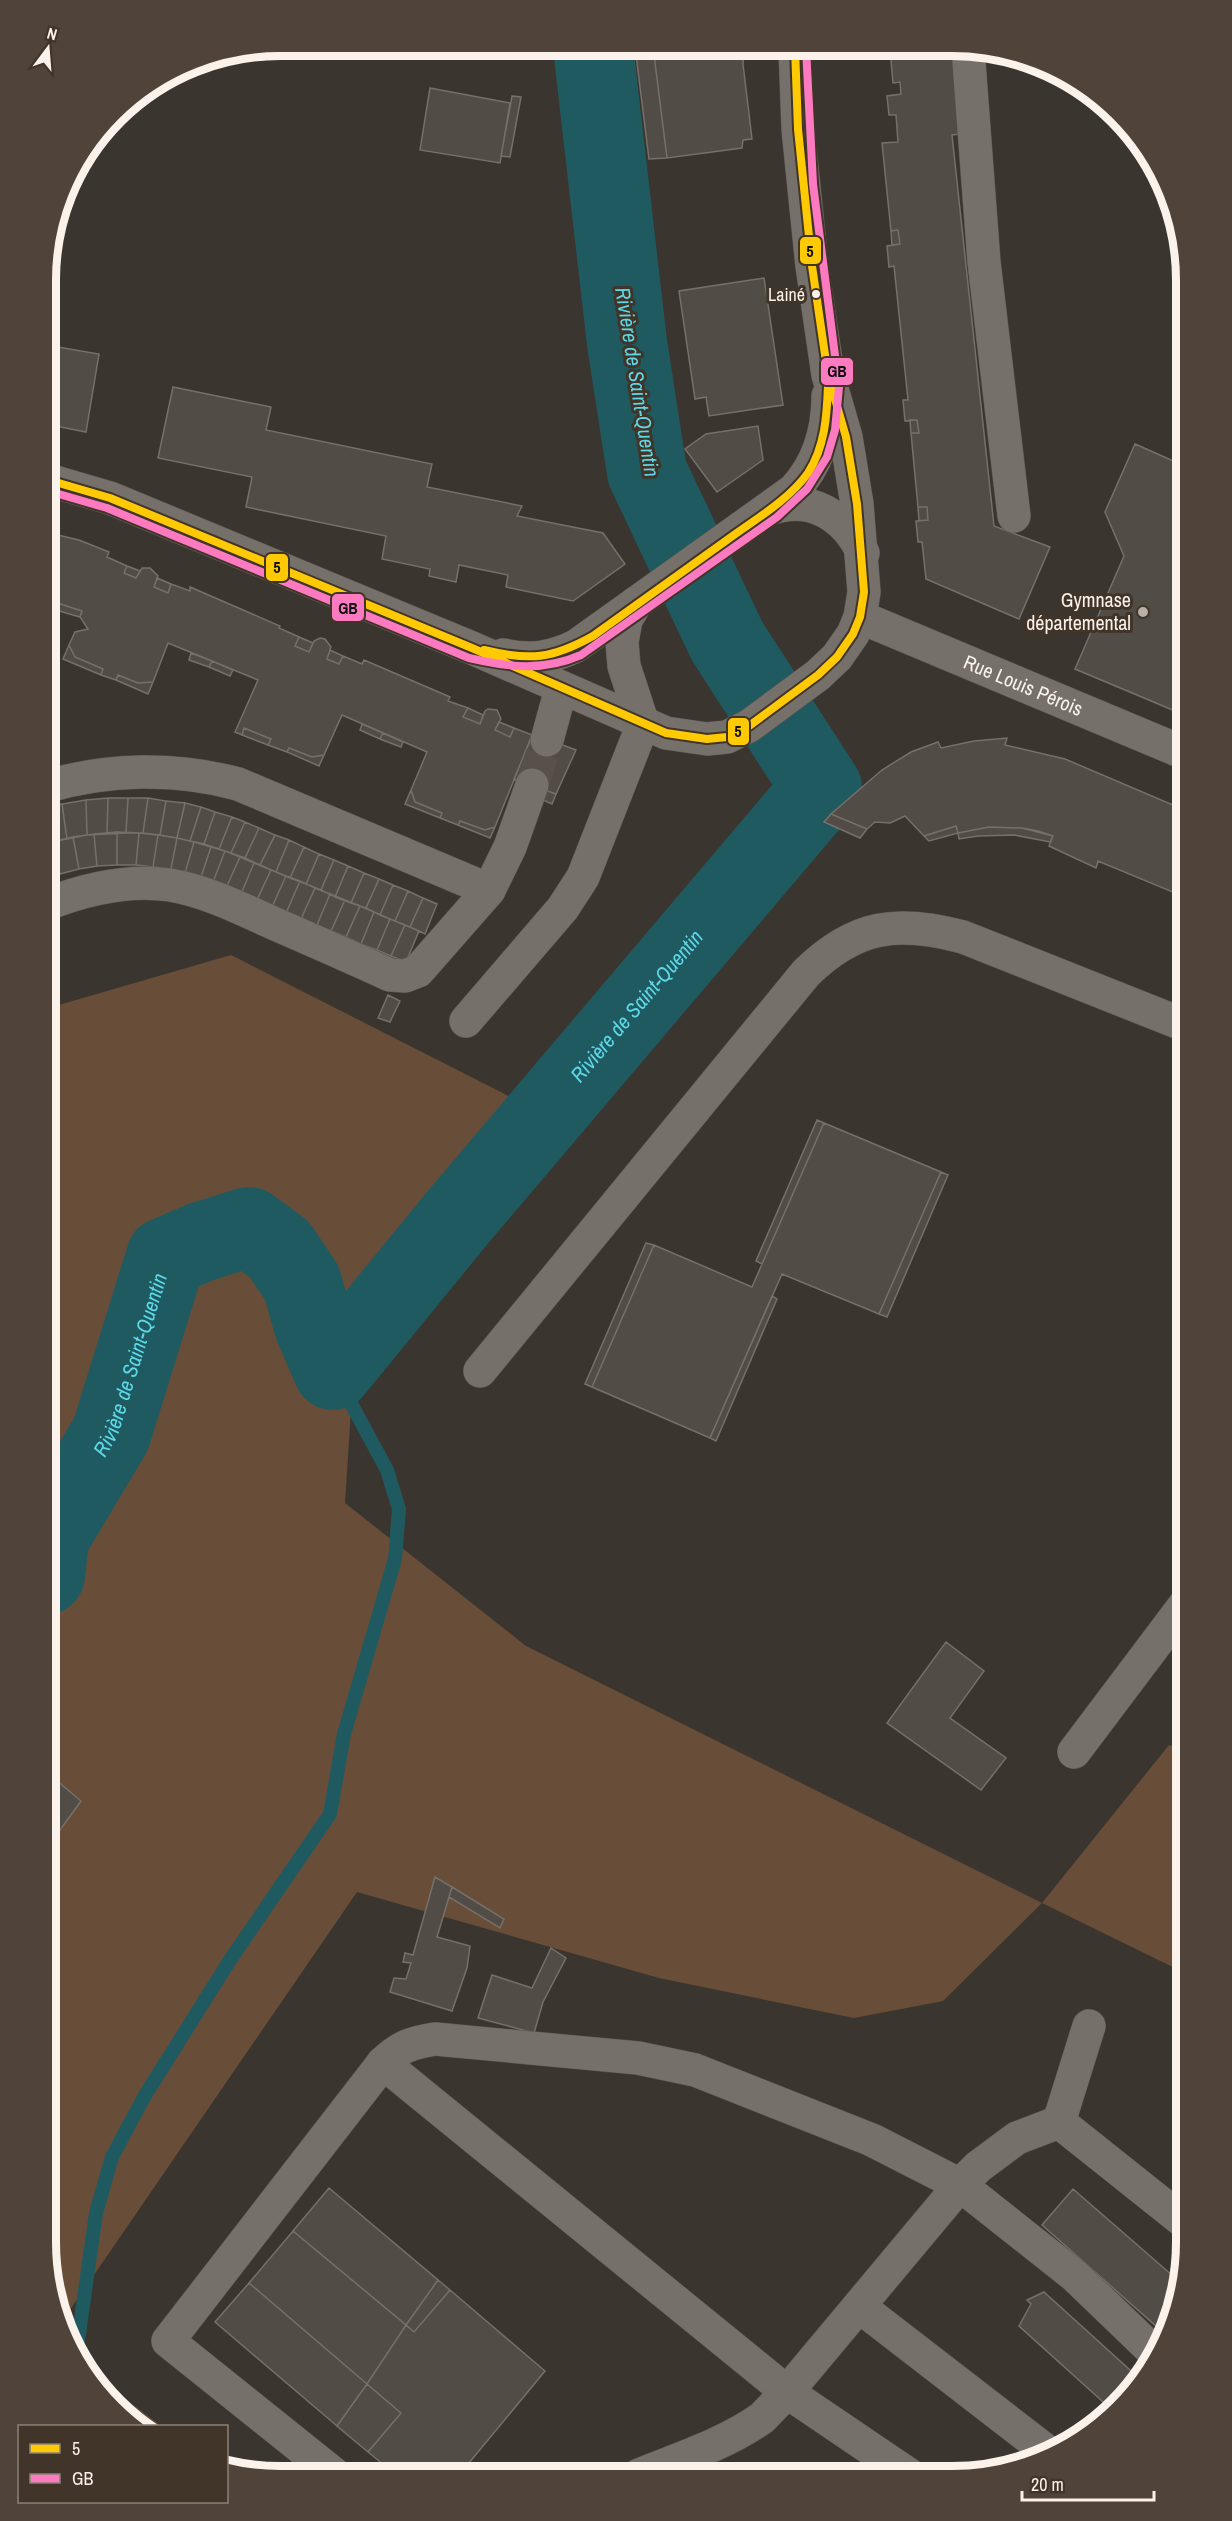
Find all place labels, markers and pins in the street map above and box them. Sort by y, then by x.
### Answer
place label: Lainé [768,282,805,307]
marker: Lainé [810,288,822,300]
place label: Gymnase départemental [1026,586,1131,636]
marker: Gymnase départemental [1136,605,1150,619]

